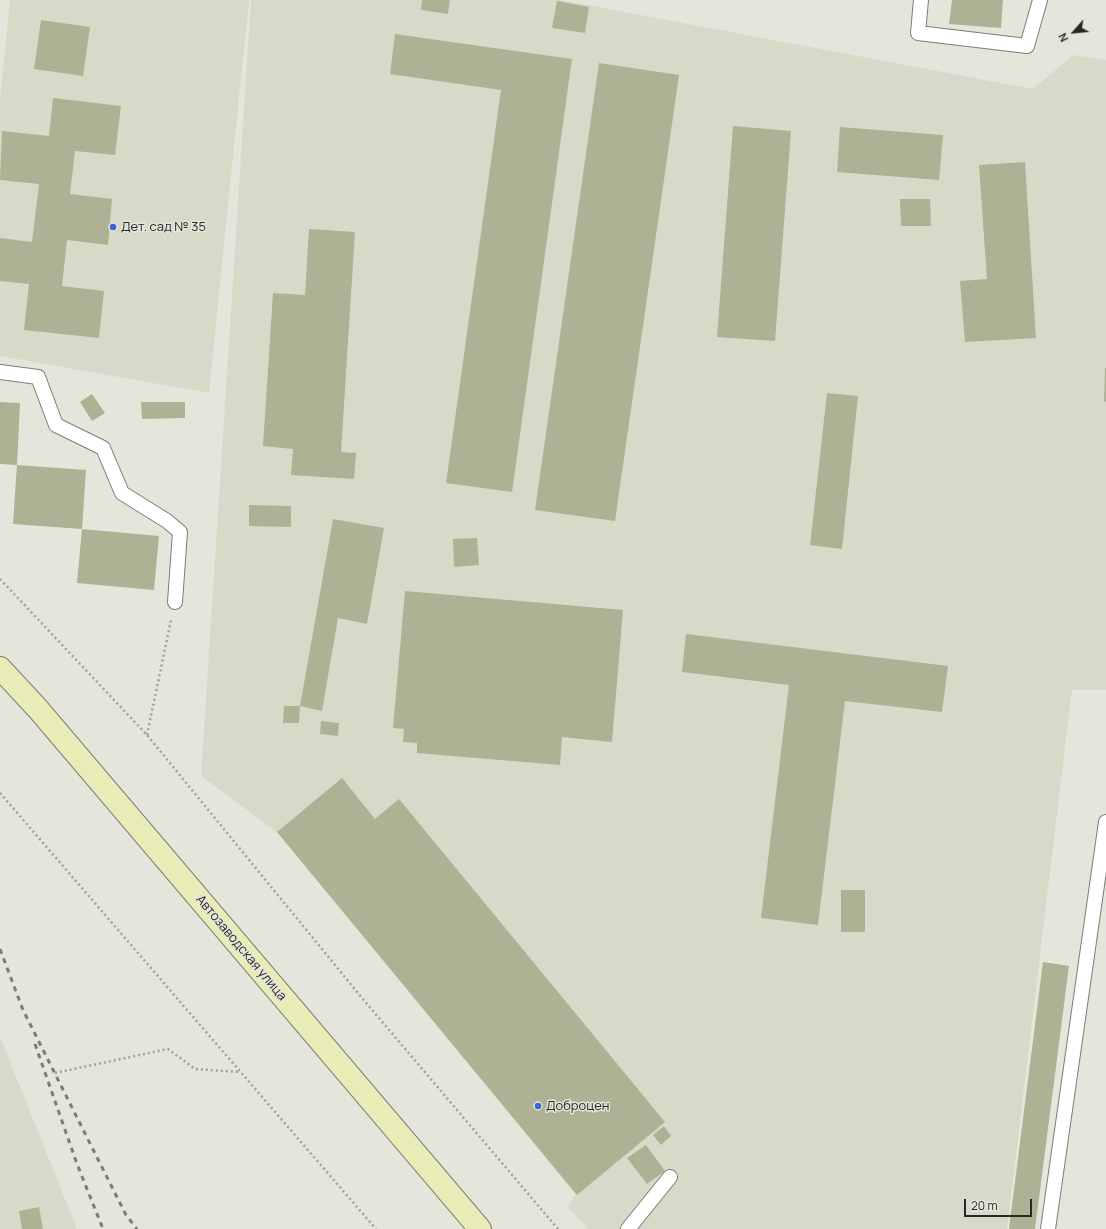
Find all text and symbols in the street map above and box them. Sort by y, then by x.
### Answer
north arrow [1054,12,1094,52]
text: N [1054,31,1071,45]
place label: Дет. сад № 35 [121,219,206,235]
marker: Дет. сад № 35 [108,222,118,232]
street label: Автозаводская улица [192,892,290,1004]
place label: Доброцен [546,1098,610,1114]
marker: Доброцен [533,1101,543,1111]
scale bar [966,1191,1034,1217]
text: 20 m [971,1197,998,1214]

